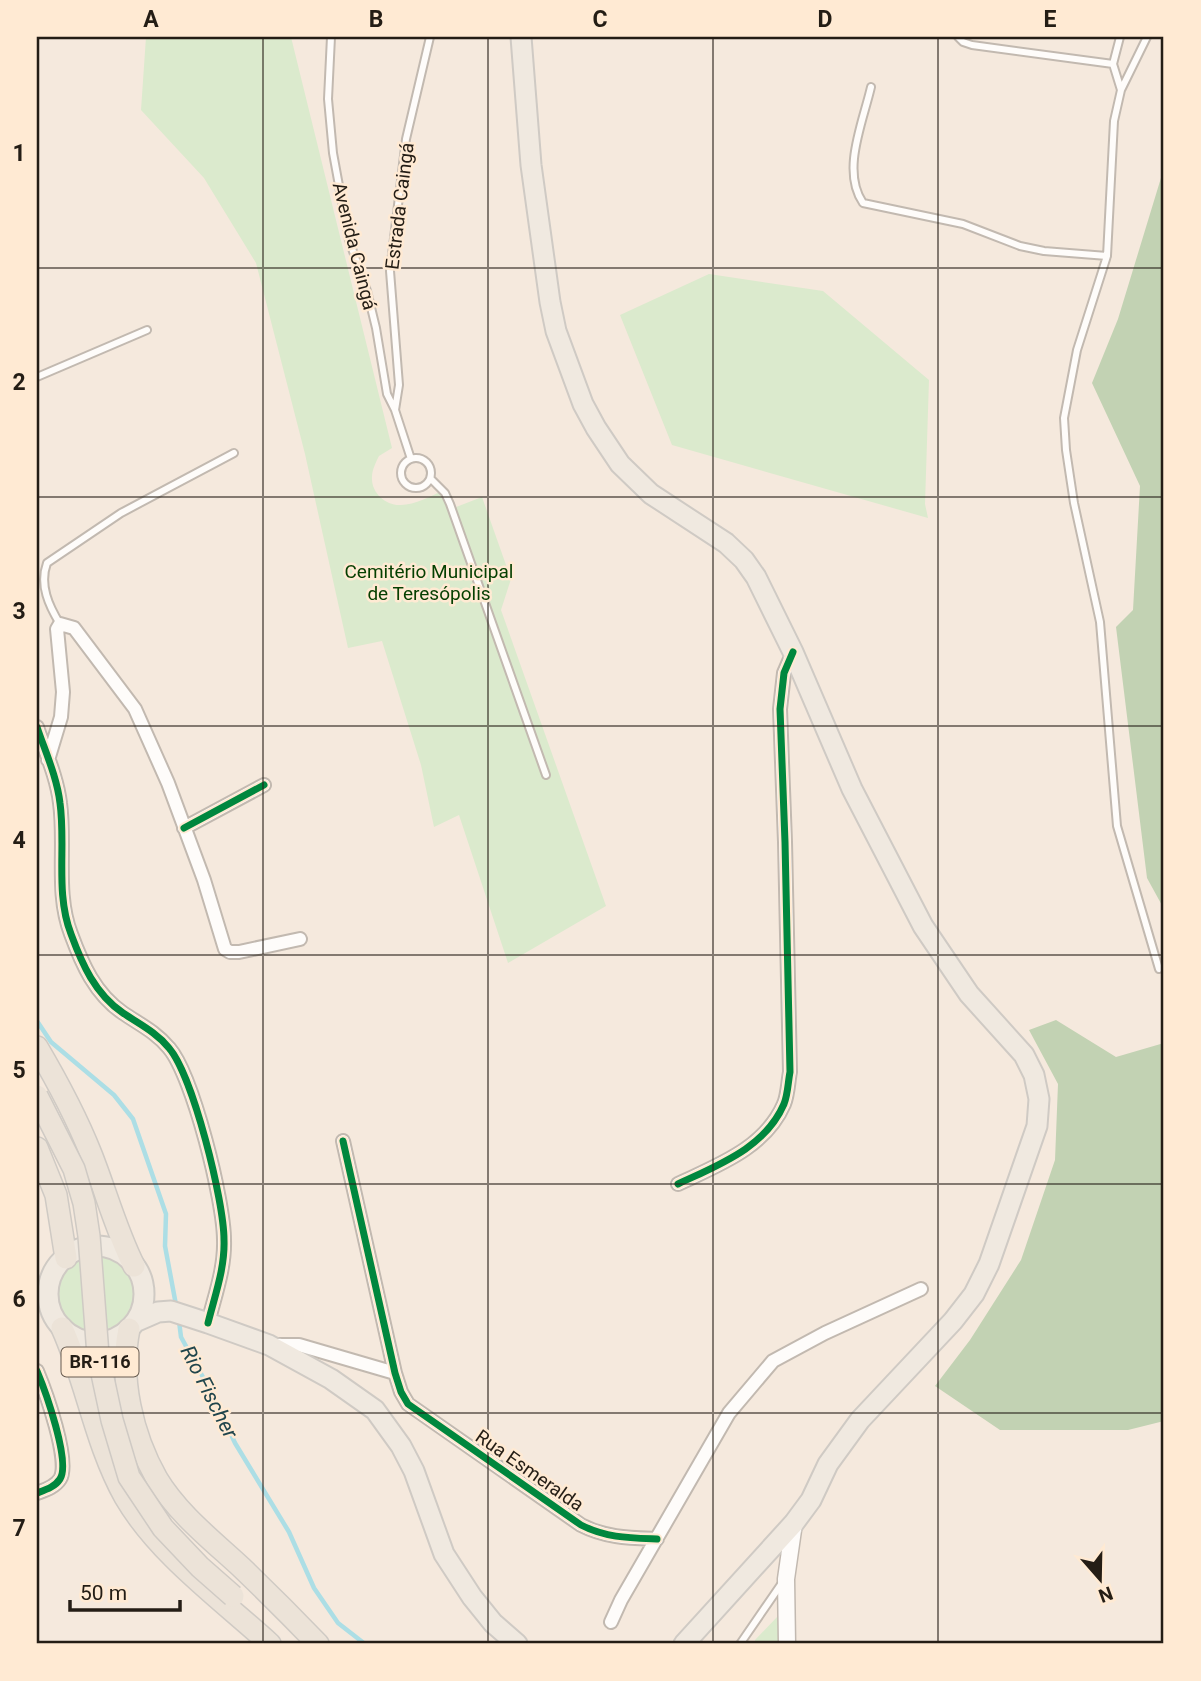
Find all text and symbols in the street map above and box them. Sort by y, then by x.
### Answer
text: A [143,6,159,33]
text: B [369,6,383,33]
text: C [592,6,608,33]
text: D [818,6,832,33]
text: E [1044,6,1057,33]
text: 1 [12,140,26,167]
street label: Estrada Caingá [380,141,419,271]
street label: Avenida Caingá [328,180,381,312]
text: 2 [12,369,26,396]
park label: Cemitério Municipal de Teresópolis [345,560,514,605]
text: 3 [12,598,26,625]
text: 4 [12,827,26,854]
text: 5 [12,1057,26,1084]
text: 6 [12,1286,26,1313]
water label: Rio Fischer [175,1342,243,1443]
road number: BR-116 [62,1348,138,1377]
street label: Rua Esmeralda [471,1425,588,1516]
text: 7 [12,1515,26,1542]
north arrow [1064,1544,1134,1614]
scale bar [70,1569,180,1613]
text: 50 m [80,1581,127,1605]
text: N [1095,1581,1116,1608]

